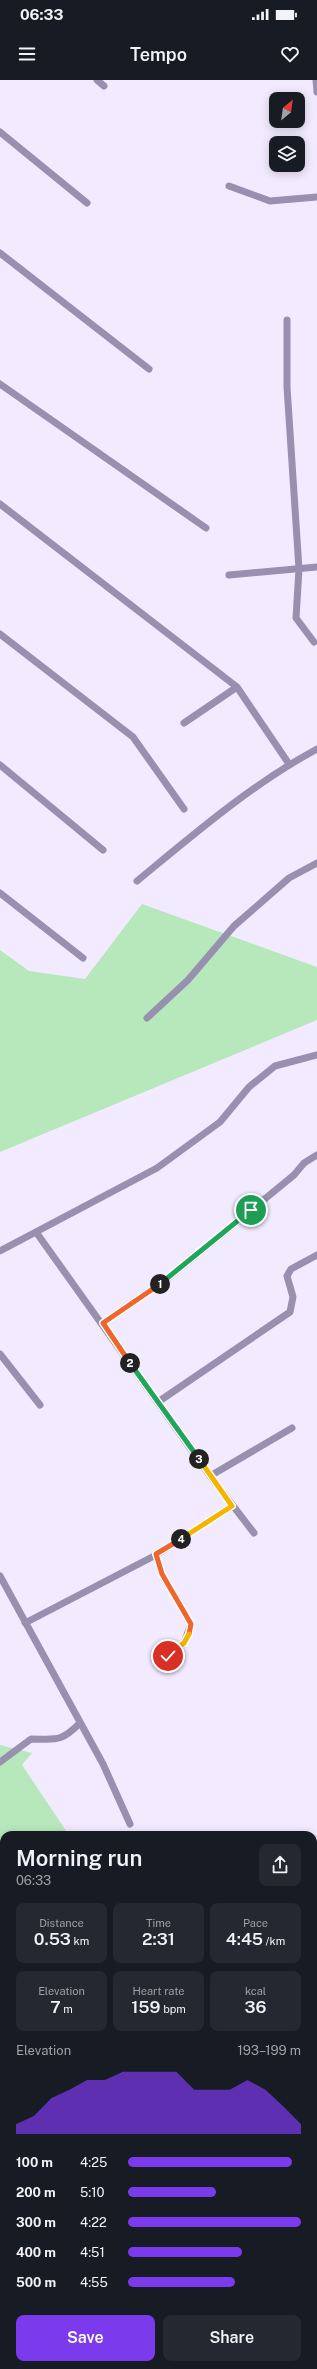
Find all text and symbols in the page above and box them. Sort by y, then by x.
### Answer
text: 06:33 [20,6,63,23]
icon: menu [16,43,38,65]
icon: heart [279,43,301,65]
text: Tempo [130,44,187,65]
north arrow [269,92,305,128]
map controls [269,92,305,172]
button: layers [269,136,305,172]
pin [234,1193,268,1227]
icon: arrive [240,1199,262,1221]
pin: 1 [150,1274,170,1294]
text: 1 [158,1278,162,1290]
pin: 2 [120,1353,140,1373]
text: 2 [127,1357,134,1369]
pin: 3 [189,1449,209,1469]
text: 3 [195,1453,203,1465]
pin: 4 [171,1529,191,1549]
text: 4 [177,1533,185,1545]
pin [151,1639,185,1673]
icon: check [157,1645,179,1667]
button: share [259,1844,301,1886]
text: Morning run [16,1845,142,1871]
text: 06:33 [16,1873,51,1888]
text: Distance [39,1917,84,1929]
text: Time [146,1917,171,1929]
text: Pace [243,1917,268,1929]
text: 0.53 [34,1929,71,1949]
text: 2:31 [142,1929,175,1949]
text: 4:45 [226,1929,263,1949]
text: km [71,1935,89,1947]
text: /km [263,1935,285,1947]
text: Elevation [38,1985,85,1997]
text: Heart rate [133,1985,185,1997]
text: kcal [245,1985,266,1997]
text: 7 [50,1997,61,2017]
text: 159 [131,1997,160,2017]
text: 36 [245,1997,266,2017]
text: m [61,2003,73,2015]
text: bpm [160,2003,186,2015]
text: Elevation [16,2043,71,2058]
text: 193–199 m [237,2043,301,2058]
text: 100 m [16,2155,53,2170]
text: 4:25 [80,2155,107,2170]
text: 200 m [16,2185,56,2200]
text: 5:10 [80,2185,105,2200]
text: 300 m [16,2215,56,2230]
text: 4:22 [80,2215,107,2230]
text: 400 m [16,2245,56,2260]
text: 4:51 [80,2245,105,2260]
text: 500 m [16,2275,56,2290]
text: 4:55 [80,2275,108,2290]
button: Save [16,2315,155,2361]
button: Share [163,2315,301,2361]

